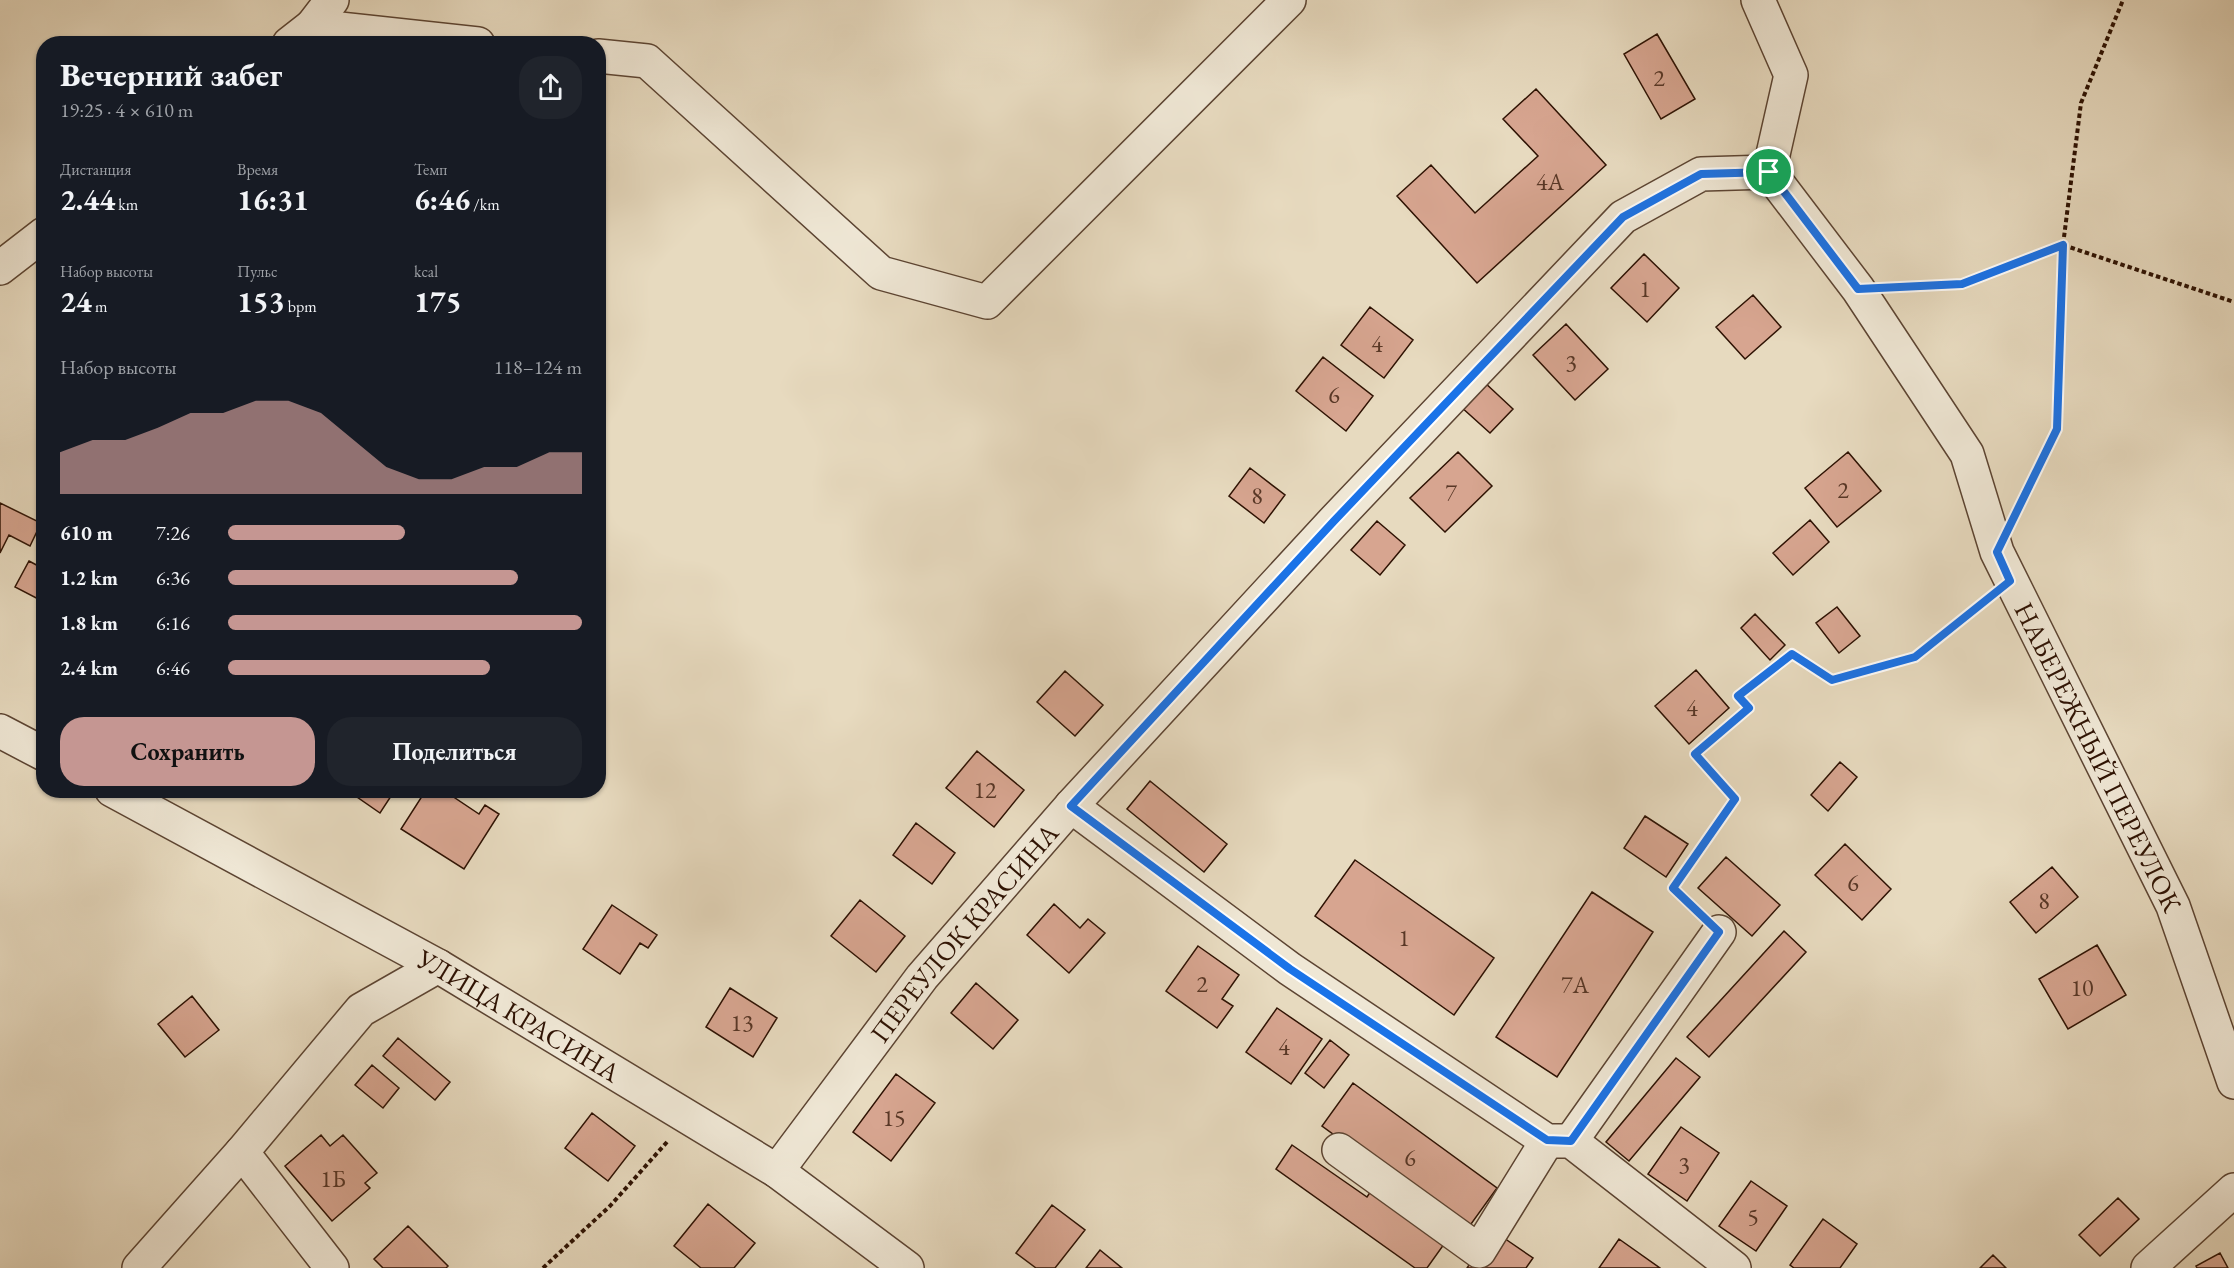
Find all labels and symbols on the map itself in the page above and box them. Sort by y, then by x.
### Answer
house number: 2 [1653,62,1665,93]
pin [1743,146,1794,197]
house number: 4А [1536,166,1564,197]
house number: 1 [1639,273,1651,304]
house number: 4 [1371,328,1383,359]
house number: 3 [1565,347,1577,378]
house number: 6 [1328,379,1340,410]
house number: 2 [1837,474,1849,505]
house number: 7 [1445,477,1457,508]
house number: 8 [1251,480,1263,511]
street label: НАБЕРЕЖНЫЙ ПЕРЕУЛОК [2007,596,2191,918]
house number: 4 [1686,692,1698,723]
house number: 12 [973,774,997,805]
street label: ПЕРЕУЛОК КРАСИНА [862,815,1066,1049]
house number: 6 [1847,867,1859,898]
house number: 8 [2038,885,2050,916]
house number: 1 [1398,922,1410,953]
street label: УЛИЦА КРАСИНА [410,940,627,1090]
house number: 2 [1196,968,1208,999]
house number: 7А [1561,969,1589,1000]
house number: 10 [2070,972,2094,1003]
house number: 13 [730,1007,754,1038]
house number: 4 [1278,1031,1290,1062]
house number: 15 [882,1102,906,1133]
house number: 6 [1404,1142,1416,1173]
house number: 3 [1678,1149,1690,1180]
house number: 1Б [320,1163,346,1194]
house number: 5 [1747,1201,1759,1232]

